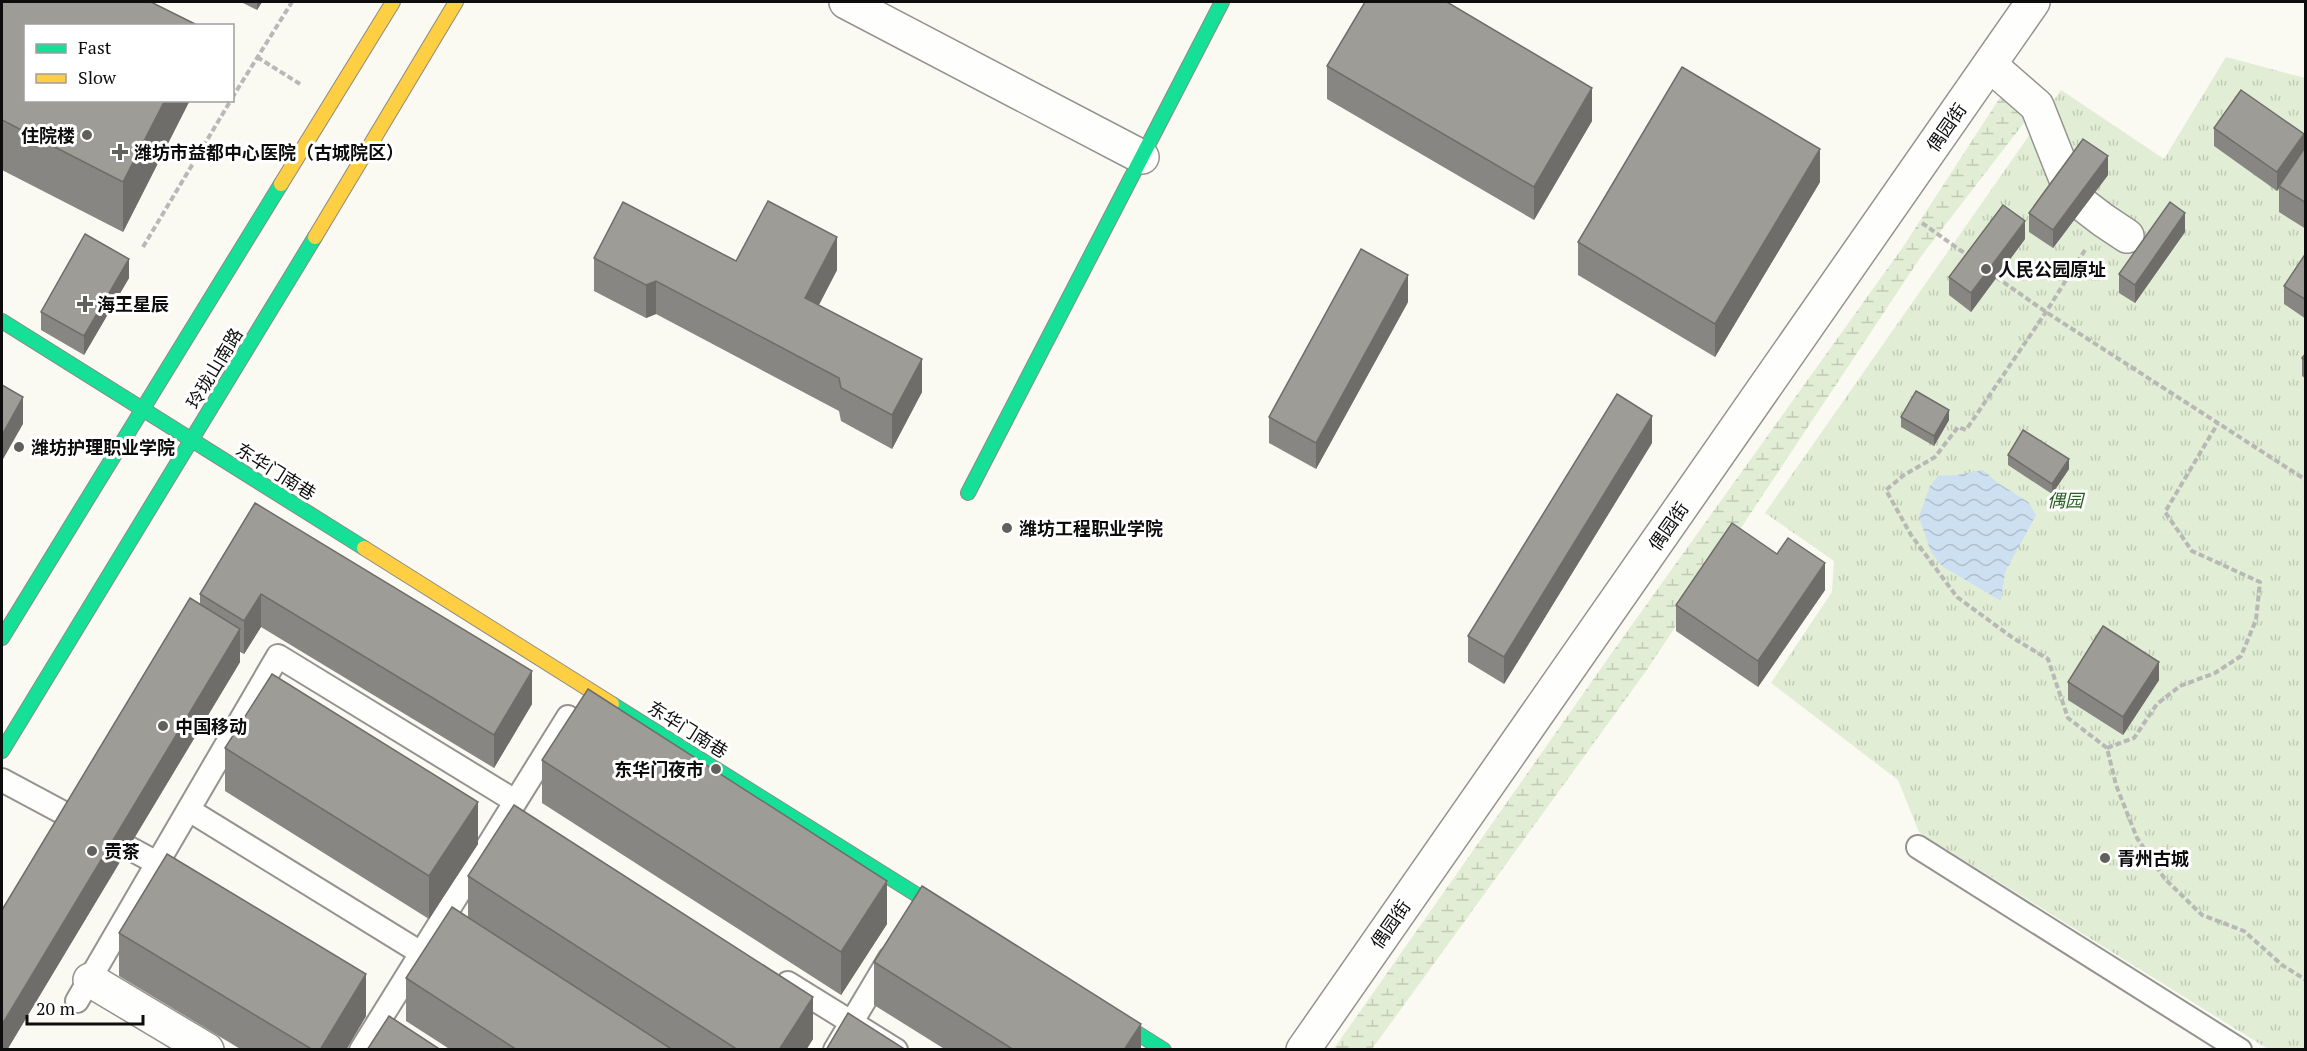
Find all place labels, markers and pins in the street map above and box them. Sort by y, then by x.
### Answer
place label: 住院楼 [21,123,75,147]
marker: 住院楼 [80,128,94,142]
place label: 潍坊市益都中心医院（古城院区） [134,140,404,164]
marker: 潍坊市益都中心医院（古城院区） [111,143,129,161]
place label: 人民公园原址 [1998,257,2106,281]
marker: 人民公园原址 [1979,262,1993,276]
place label: 海王星辰 [97,292,169,316]
marker: 海王星辰 [78,297,92,311]
place label: 潍坊护理职业学院 [31,435,175,459]
marker: 潍坊护理职业学院 [12,440,26,454]
place label: 潍坊工程职业学院 [1019,516,1163,540]
marker: 潍坊工程职业学院 [1000,521,1014,535]
place label: 中国移动 [175,714,247,738]
marker: 中国移动 [156,719,170,733]
place label: 东华门夜市 [614,757,704,781]
marker: 东华门夜市 [709,762,723,776]
place label: 贡茶 [104,839,140,863]
marker: 贡茶 [85,844,99,858]
place label: 青州古城 [2117,846,2189,870]
marker: 青州古城 [2098,851,2112,865]

